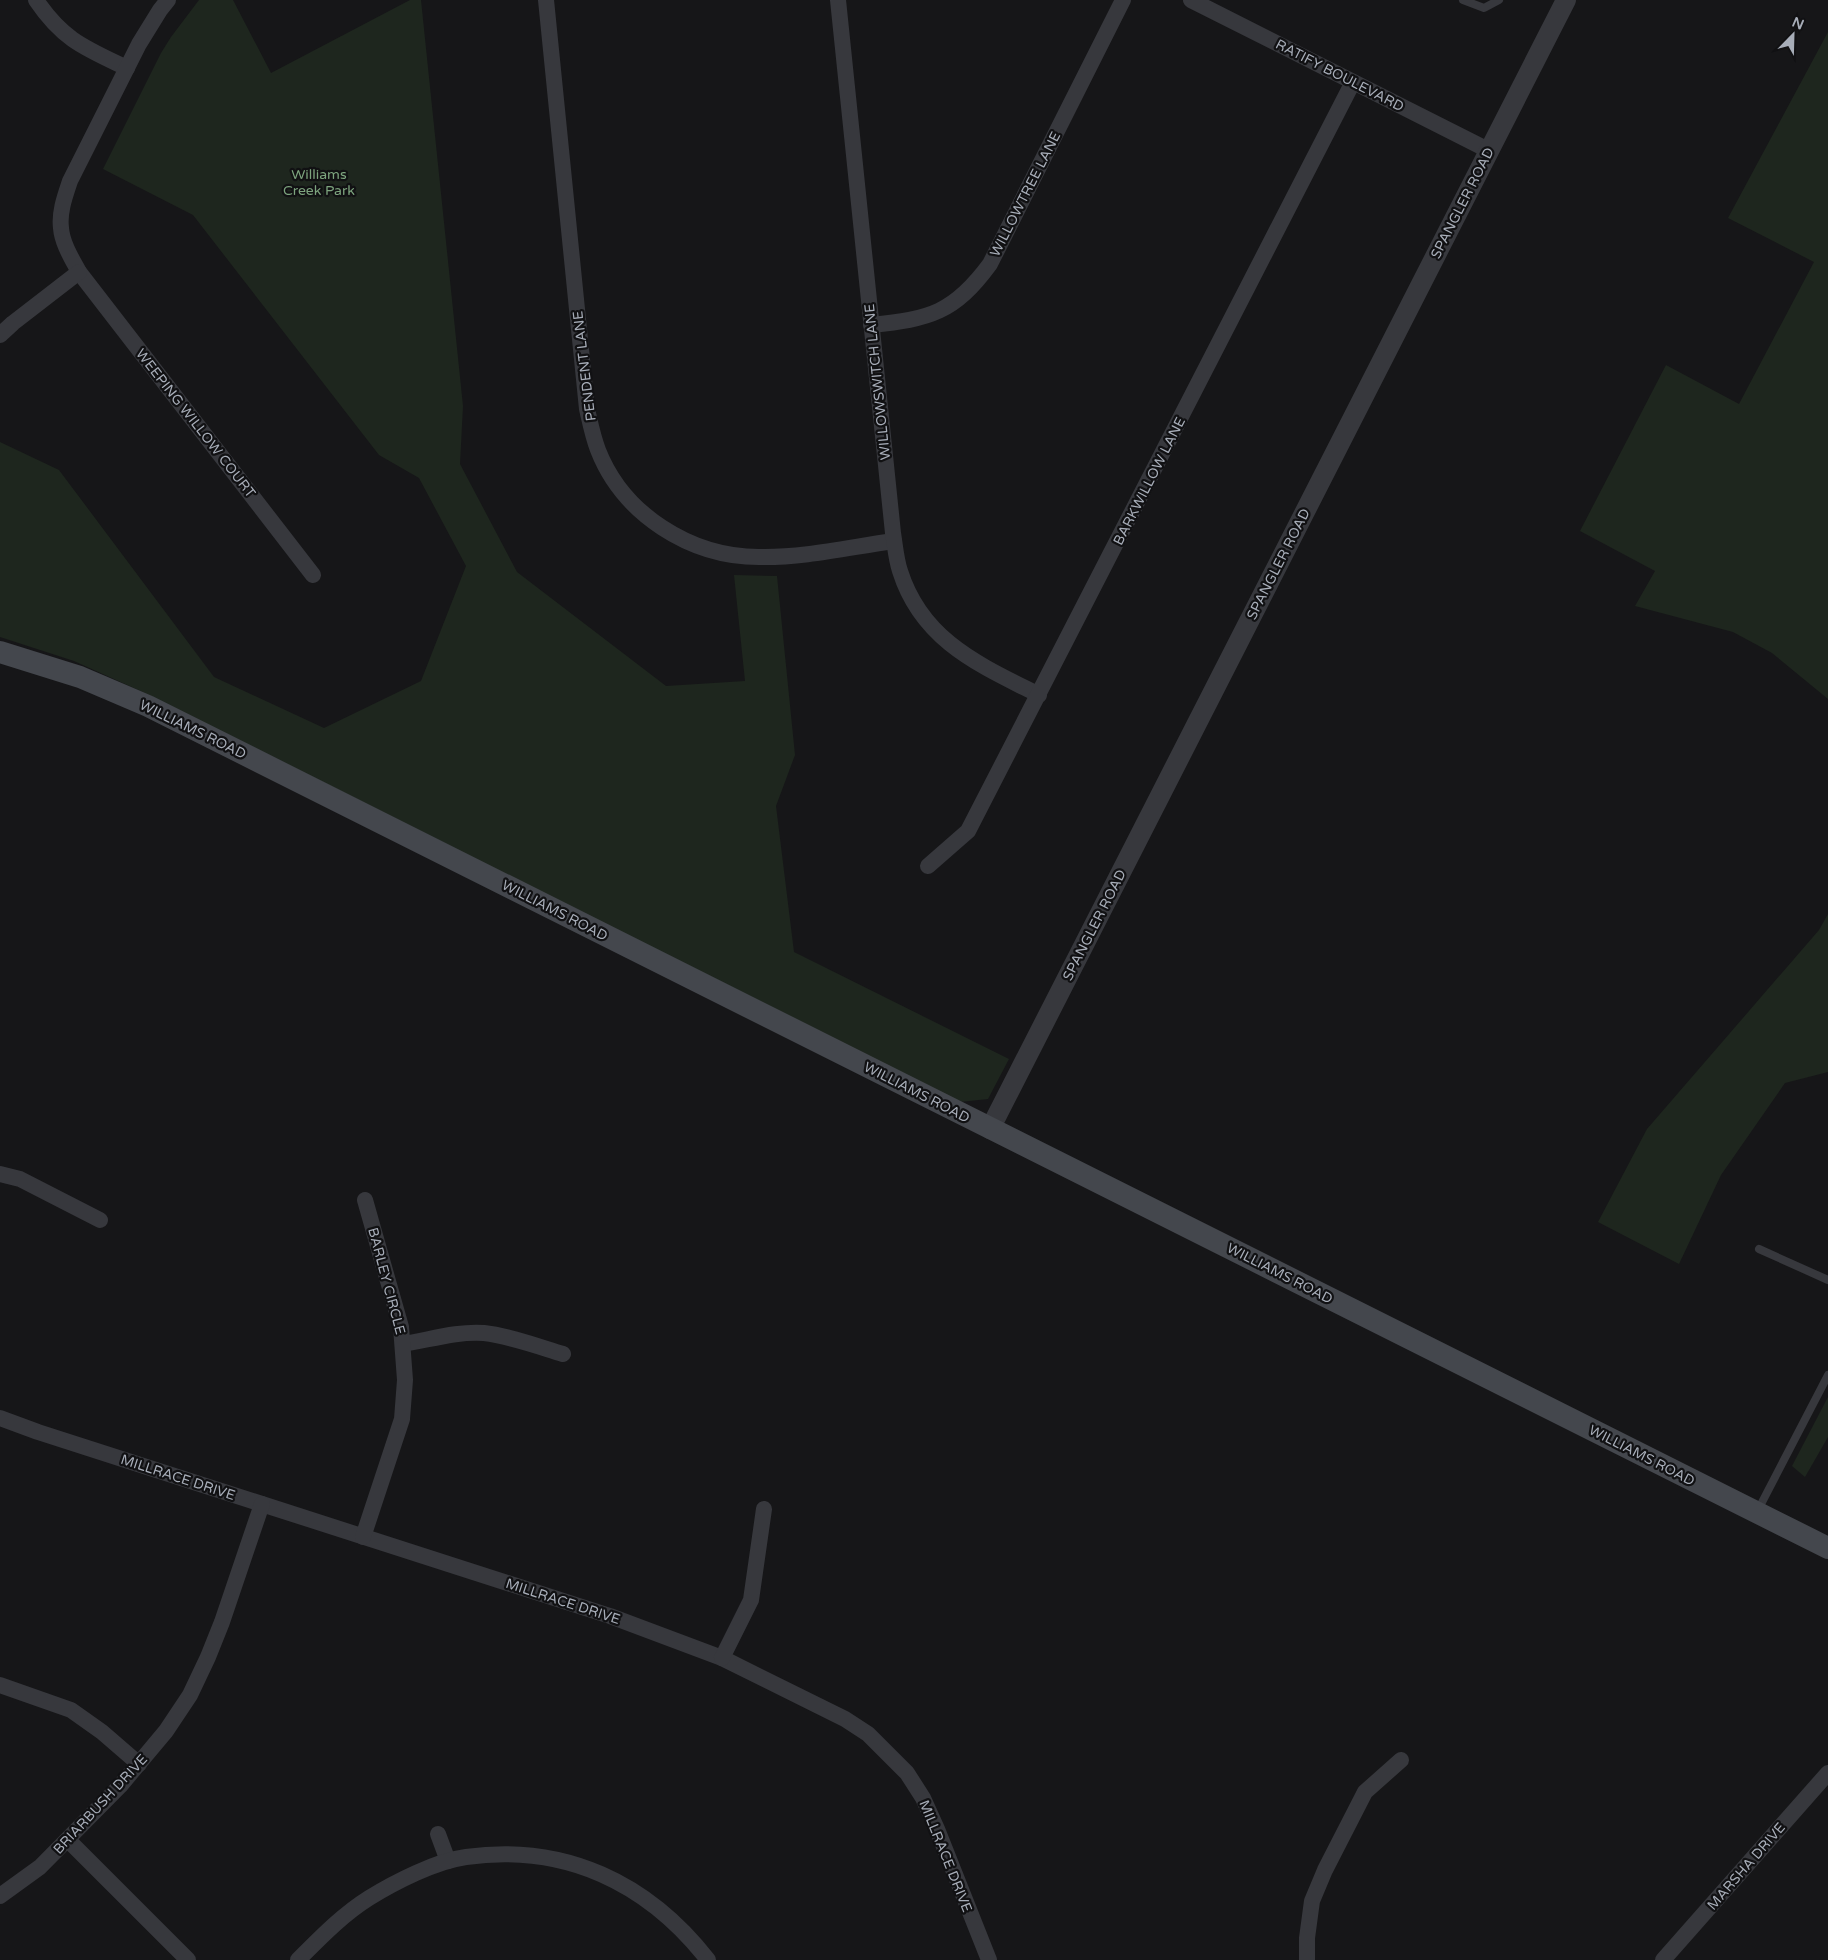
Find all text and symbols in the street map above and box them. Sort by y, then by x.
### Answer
north arrow [1768,10,1818,60]
text: N [1789,13,1806,34]
street label: RATIFY BOULEVARD [1273,36,1407,115]
street label: WILLOWTREE LANE [987,129,1064,260]
street label: SPANGLER ROAD [1427,145,1498,262]
park label: Williams Creek Park [283,166,355,199]
street label: WILLOWSWITCH LANE [861,303,894,461]
street label: PENDENT LANE [569,310,600,422]
street label: WEEPING WILLOW COURT [132,345,259,502]
street label: BARKWILLOW LANE [1110,414,1189,548]
street label: SPANGLER ROAD [1243,506,1314,623]
street label: WILLIAMS ROAD [137,696,249,763]
street label: SPANGLER ROAD [1059,867,1130,984]
street label: WILLIAMS ROAD [499,876,611,944]
street label: WILLIAMS ROAD [861,1058,973,1126]
street label: BARLEY CIRCLE [364,1226,409,1337]
street label: WILLIAMS ROAD [1224,1239,1336,1307]
street label: WILLIAMS ROAD [1586,1421,1698,1489]
street label: MILLRACE DRIVE [118,1451,237,1504]
street label: MILLRACE DRIVE [503,1575,622,1628]
street label: BRIARBUSH DRIVE [50,1751,151,1858]
street label: MILLRACE DRIVE [915,1798,976,1915]
street label: MARSHA DRIVE [1704,1819,1789,1914]

